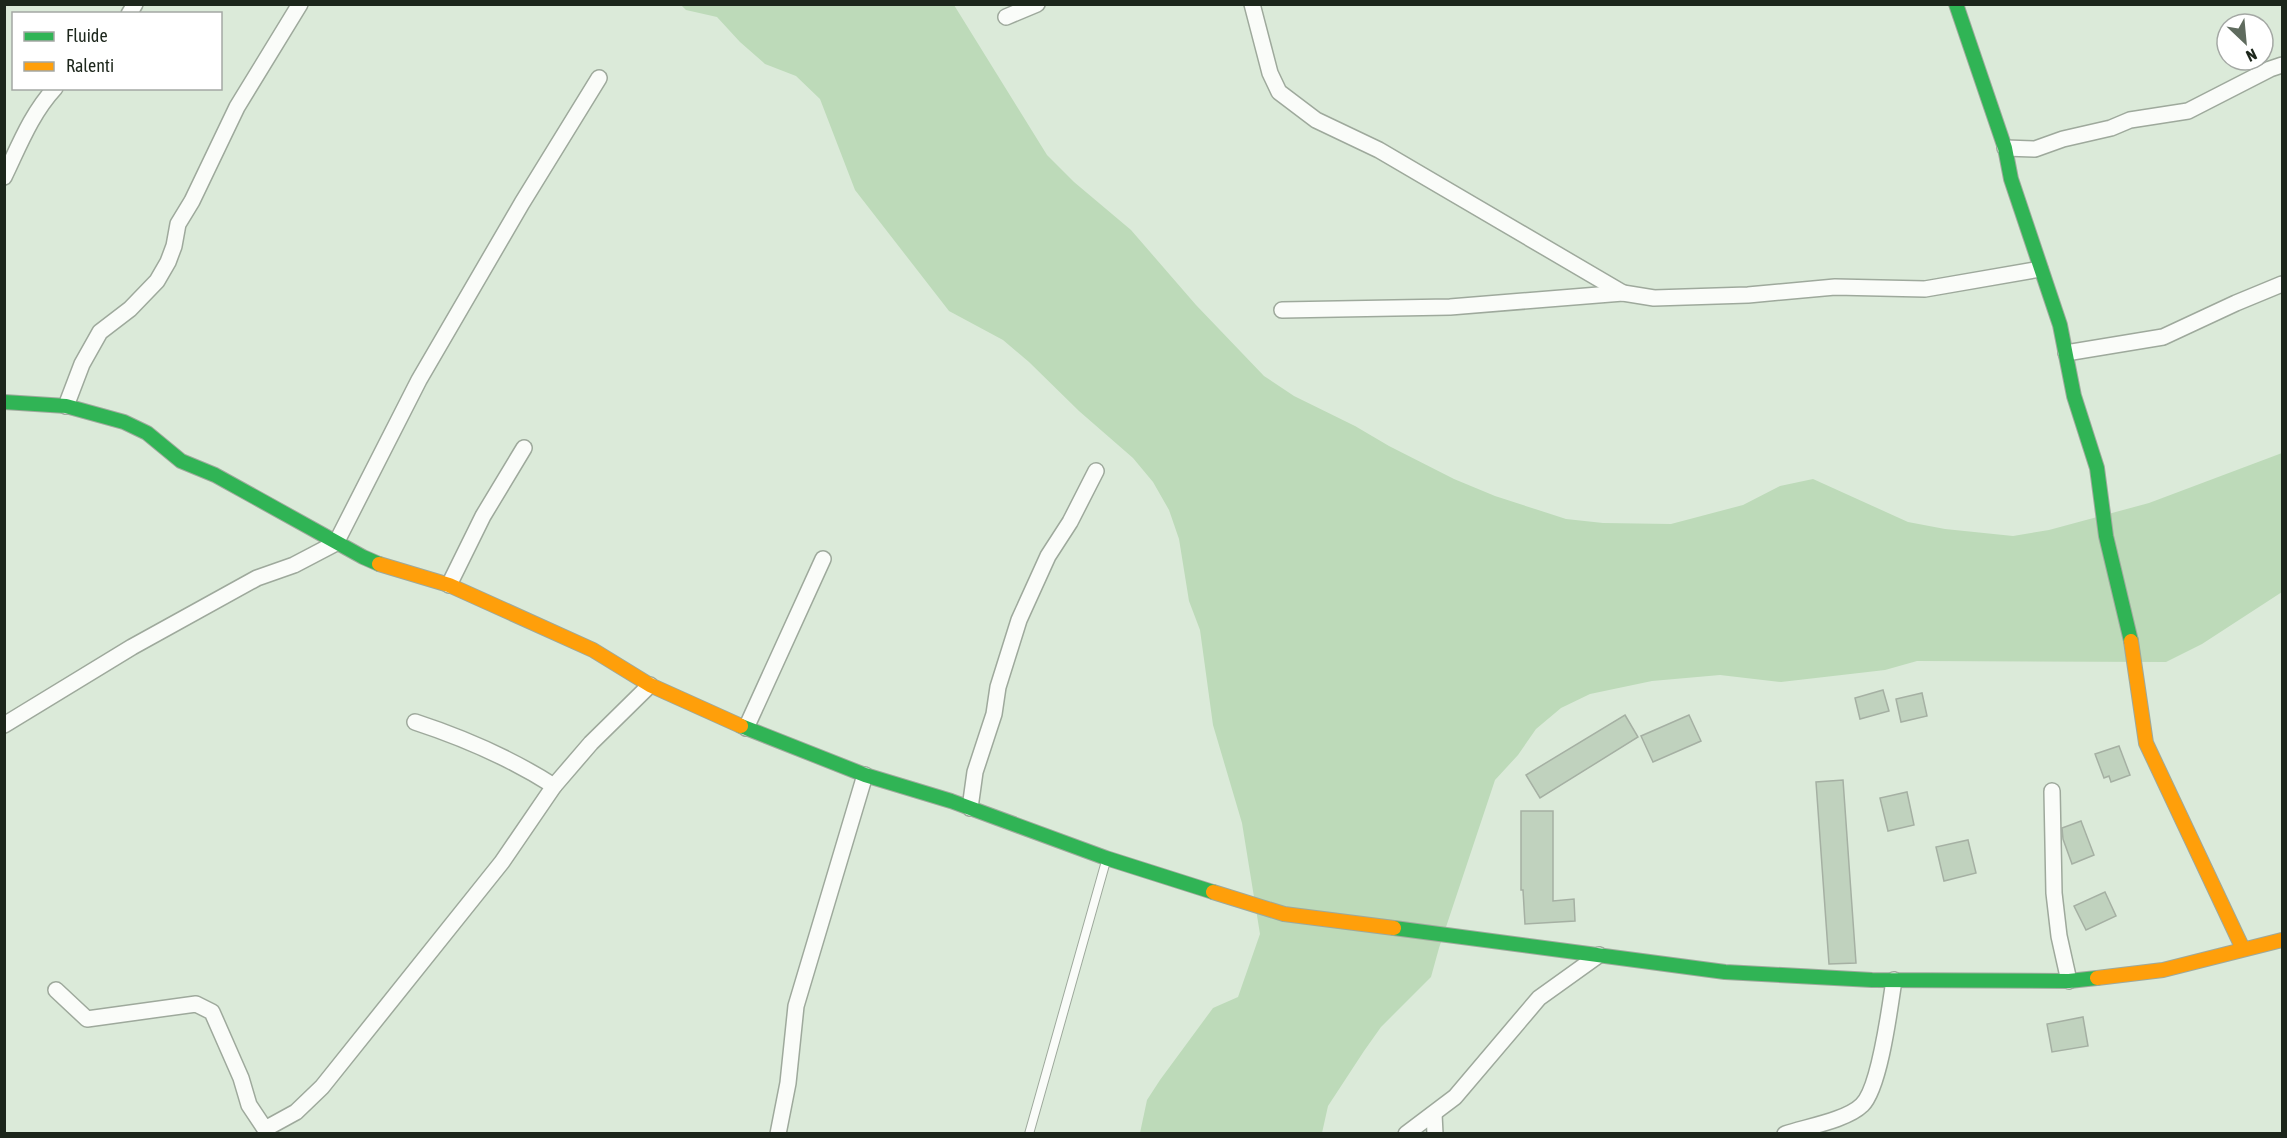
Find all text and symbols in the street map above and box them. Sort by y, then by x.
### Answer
legend [12,12,222,90]
north arrow [2215,12,2275,72]
text: Fluide [66,25,108,46]
text: N [2243,45,2260,66]
text: Ralenti [66,55,114,76]

